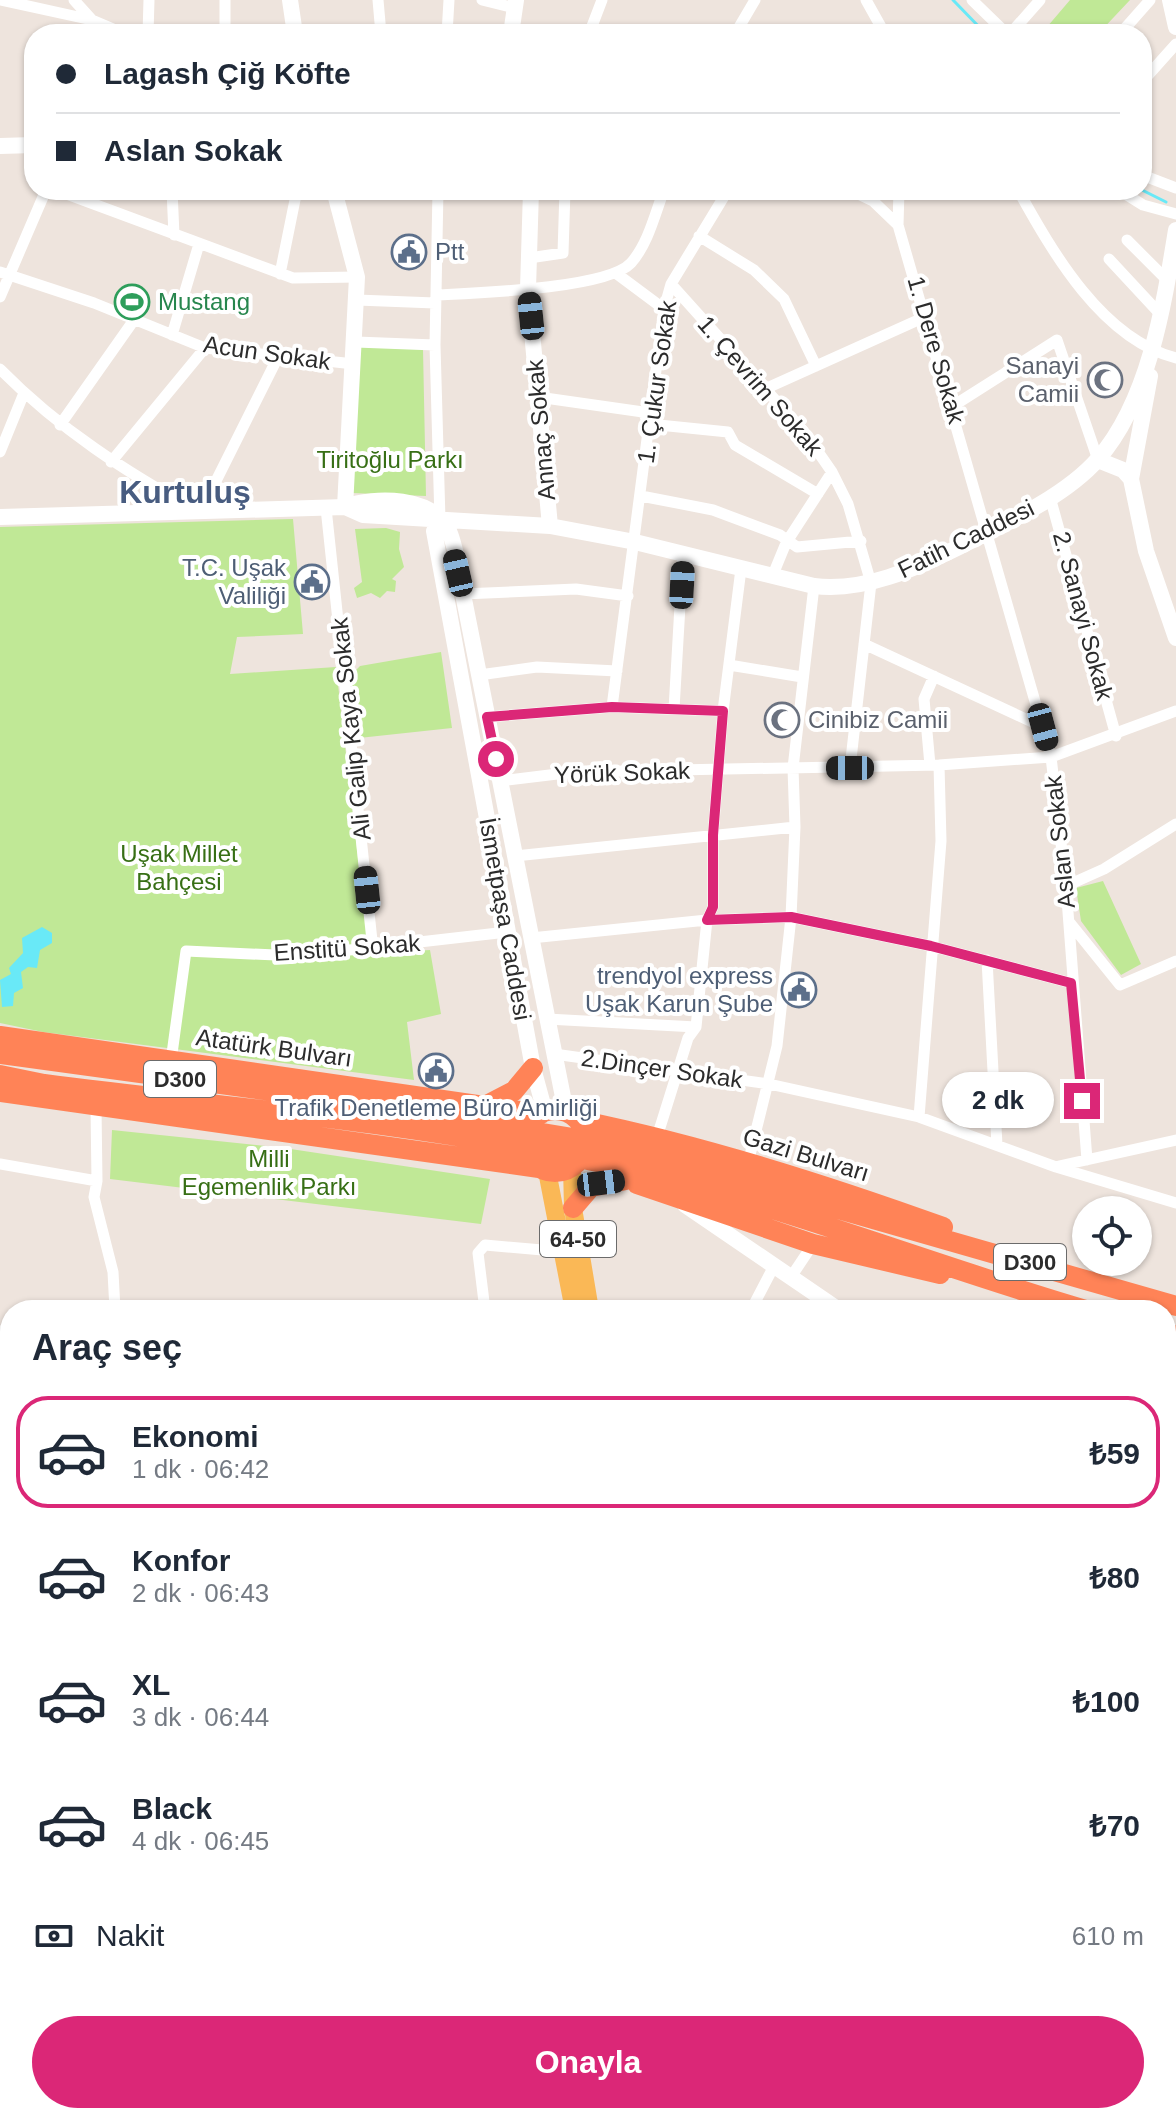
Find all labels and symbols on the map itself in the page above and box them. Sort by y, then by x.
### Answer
public building icon: Ptt [390,233,428,271]
place label: Ptt [435,238,465,265]
street label: 1. Dere Sokak [903,273,971,428]
sports icon: Mustang [113,283,151,321]
place label: Mustang [158,288,250,315]
car [517,291,545,341]
street label: 1. Çukur Sokak [632,298,681,465]
street label: 1. Çevrim Sokak [692,310,829,462]
street label: Acun Sokak [202,330,333,375]
place label: Sanayi Camii [1006,352,1079,407]
street label: Annaç Sokak [521,357,560,502]
mosque icon: Sanayi Camii [1086,361,1124,399]
park label: Tiritoğlu Parkı [316,446,464,473]
district label: Kurtuluş [119,474,251,510]
street label: Fatih Caddesi [893,494,1038,583]
street label: 2. Sanayi Sokak [1048,529,1119,704]
car [441,547,475,599]
place label: T.C. Uşak Valiliği [182,554,287,609]
car [669,560,695,610]
public building icon: T.C. Uşak Valiliği [293,563,331,601]
street label: Ali Galip Kaya Sokak [325,615,376,842]
mosque icon: Cinibiz Camii [763,701,801,739]
car [1025,701,1061,753]
place label: Cinibiz Camii [808,706,948,733]
route start [478,741,514,777]
car [826,756,874,780]
street label: Yörük Sokak [554,757,691,788]
street label: Aslan Sokak [1039,773,1080,910]
street label: İsmetpaşa Caddesi [474,815,537,1022]
park label: Uşak Millet Bahçesi [120,840,238,895]
car [353,865,381,915]
street label: Enstitü Sokak [273,929,422,966]
place label: trendyol express Uşak Karun Şube [585,962,773,1017]
public building icon: trendyol express Uşak Karun Şube [780,971,818,1009]
street label: Atatürk Bulvarı [194,1023,354,1072]
street label: 2.Dinçer Sokak [580,1044,746,1093]
public building icon: Trafik Denetleme Büro Amirliği [417,1052,455,1090]
road number: D300 [144,1061,216,1097]
callout: 2 dk [942,1073,1054,1129]
route end [1064,1083,1100,1119]
place label: Trafik Denetleme Büro Amirliği [274,1094,598,1121]
street label: Gazi Bulvarı [740,1123,873,1187]
park label: Milli Egemenlik Parkı [182,1145,356,1200]
car [576,1168,626,1198]
road number: 64-50 [540,1221,616,1257]
road number: D300 [994,1244,1066,1280]

